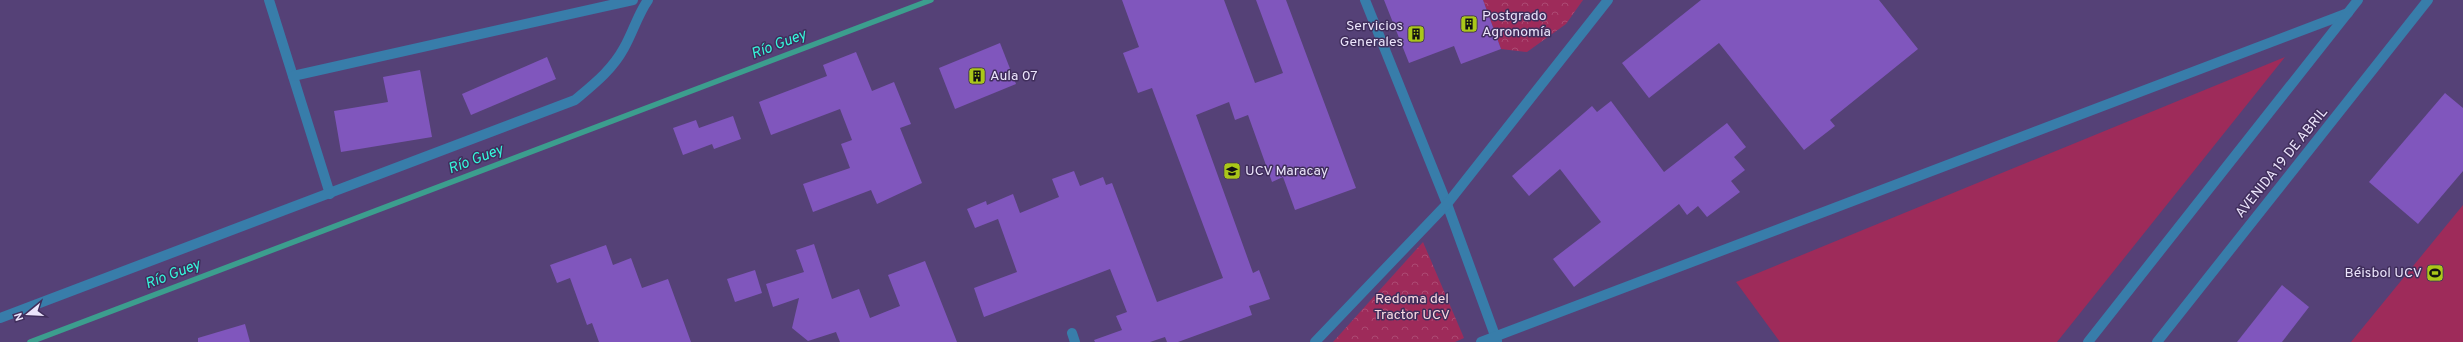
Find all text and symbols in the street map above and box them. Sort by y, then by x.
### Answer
place label: Postgrado Agronomía [1482,8,1551,41]
building icon: Postgrado Agronomía [1459,14,1479,34]
place label: Servicios Generales [1340,18,1403,51]
building icon: Servicios Generales [1406,24,1426,44]
water label: Río Guey [749,25,811,64]
building icon: Aula 07 [967,66,987,86]
place label: Aula 07 [990,68,1038,85]
street label: AVENIDA 19 DE ABRIL [2232,104,2332,222]
water label: Río Guey [446,140,508,179]
school or university icon: UCV Maracay [1222,161,1242,181]
place label: UCV Maracay [1245,163,1328,180]
water label: Río Guey [143,255,205,294]
sports icon: Béisbol UCV [2425,263,2445,283]
place label: Béisbol UCV [2344,265,2422,282]
park label: Redoma del Tractor UCV [1374,291,1450,324]
north arrow [8,294,48,334]
text: N [12,311,27,323]

